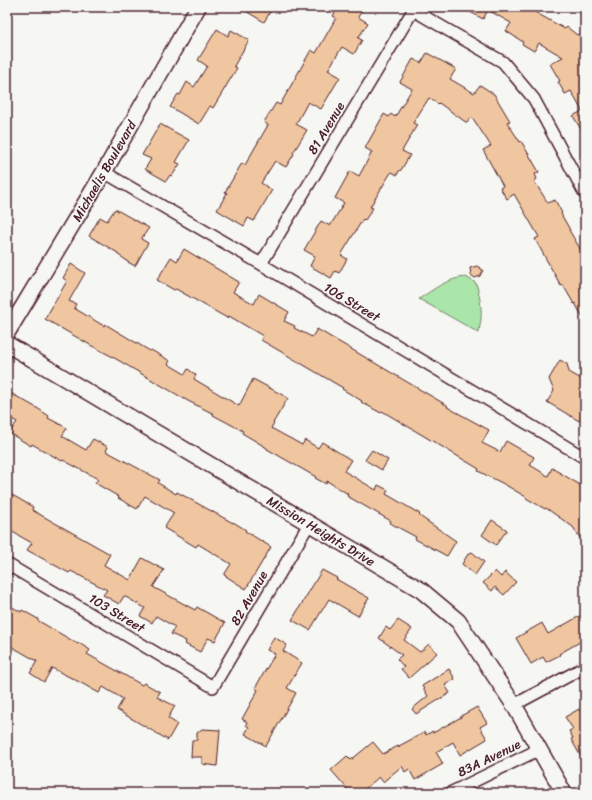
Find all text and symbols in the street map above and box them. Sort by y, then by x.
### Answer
street label: 81 Avenue [301,97,351,159]
street label: Michaelis Boulevard [66,115,143,226]
street label: 106 Street [319,276,385,328]
street label: Mission Heights Drive [262,489,380,573]
street label: 82 Avenue [224,566,274,630]
street label: 103 Street [84,587,150,639]
street label: 83A Avenue [453,733,525,783]

